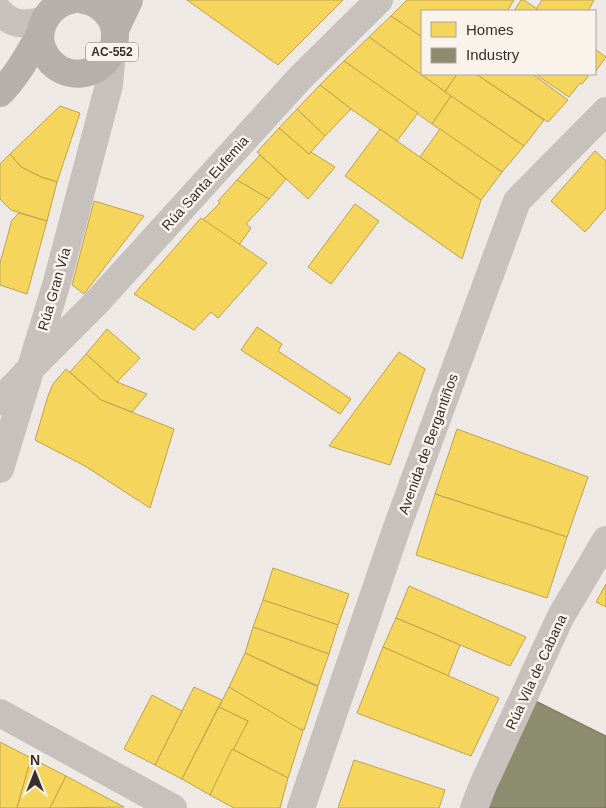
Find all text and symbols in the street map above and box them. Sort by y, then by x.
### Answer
legend [421,10,596,75]
text: Homes [466,21,514,38]
road number: AC-552 [86,42,138,62]
text: Industry [466,46,520,63]
street label: Rúa Santa Eufemia [158,132,252,233]
street label: Rúa Gran Vía [35,245,74,332]
street label: Avenida de Bergantiños [395,372,461,516]
street label: Rúa Vila de Cabana [502,612,570,732]
north arrow [10,748,60,798]
text: N [30,752,40,768]

